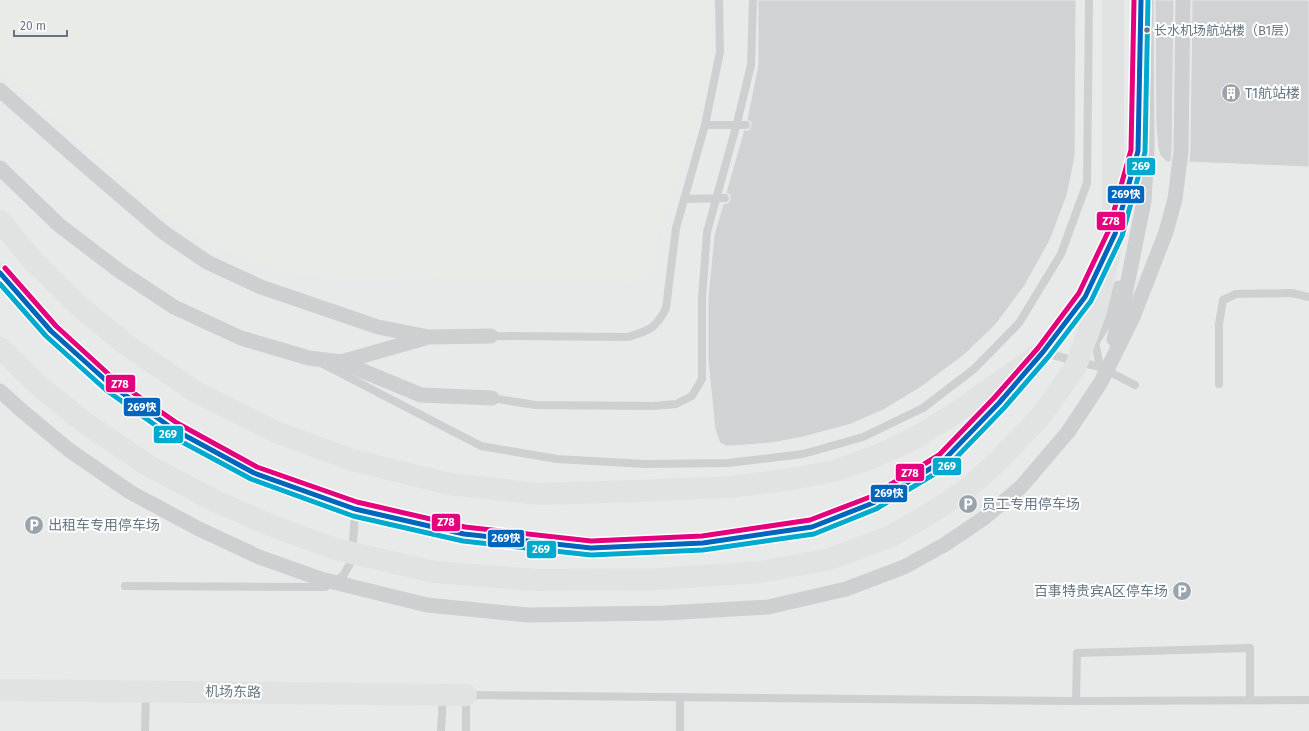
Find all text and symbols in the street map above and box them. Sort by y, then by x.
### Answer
scale bar [14,12,67,38]
text: 20 m [20,19,46,33]
place label: 长水机场航站楼（B1层） [1154,23,1297,38]
marker: 长水机场航站楼（B1层） [1142,25,1152,35]
building icon: T1航站楼 [1220,82,1242,104]
place label: T1航站楼 [1245,85,1300,102]
line badge: 269 [1126,157,1156,176]
text: 269 [1132,160,1150,173]
line badge: 269快 [1107,185,1145,204]
text: 269快 [1112,188,1140,201]
line badge: Z78 [1096,211,1126,231]
text: Z78 [1102,215,1120,228]
line badge: Z78 [105,374,136,393]
text: Z78 [111,378,129,391]
line badge: 269快 [123,397,161,417]
text: 269快 [128,401,156,414]
line badge: 269 [153,425,184,444]
text: 269 [159,428,177,441]
line badge: 269 [932,457,962,476]
text: 269 [938,460,956,473]
line badge: Z78 [895,463,925,482]
text: Z78 [901,467,919,480]
line badge: 269快 [870,484,908,503]
text: 269快 [875,487,903,500]
parking icon: 员工专用停车场 [957,493,979,515]
place label: 员工专用停车场 [982,496,1080,513]
line badge: Z78 [431,513,461,532]
parking icon: 出租车专用停车场 [23,514,45,536]
text: Z78 [437,516,455,529]
place label: 出租车专用停车场 [48,517,160,534]
line badge: 269快 [487,529,525,548]
text: 269快 [492,532,520,545]
line badge: 269 [526,540,557,559]
text: 269 [532,543,550,556]
parking icon: 百事特贵宾A区停车场 [1171,580,1193,602]
place label: 百事特贵宾A区停车场 [1034,583,1168,600]
street label: 机场东路 [205,683,261,701]

